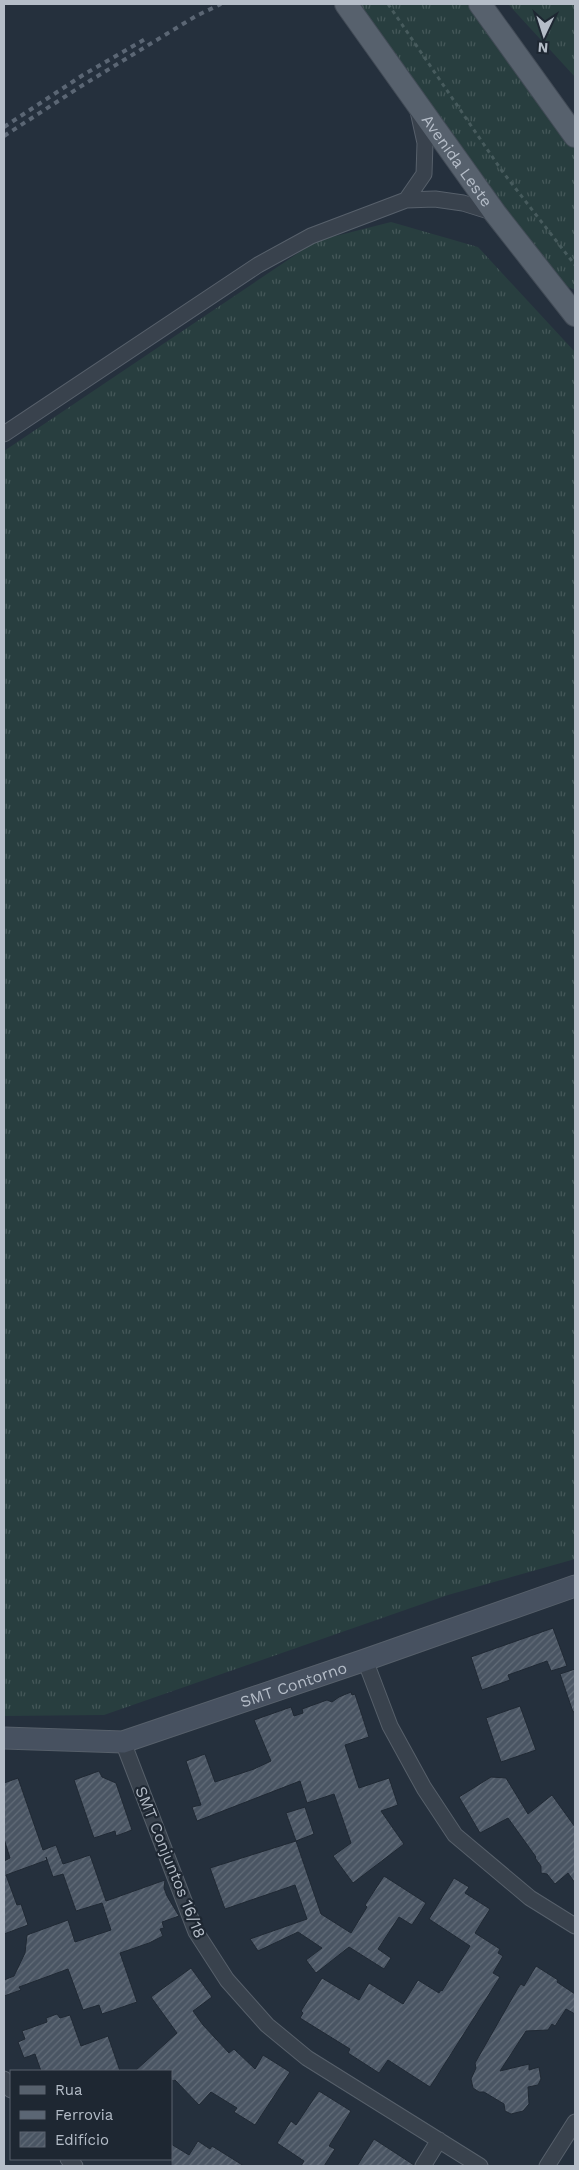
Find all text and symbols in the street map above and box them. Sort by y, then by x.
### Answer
north arrow [519,10,569,60]
text: N [537,40,549,56]
street label: Avenida Leste [418,111,496,211]
street label: SMT Contorno [238,1658,349,1712]
street label: SMT Conjuntos 16/18 [131,1784,210,1941]
legend [10,2070,172,2160]
text: Rua [55,2081,83,2099]
text: Ferrovia [55,2106,114,2124]
text: Edifício [55,2131,109,2149]

